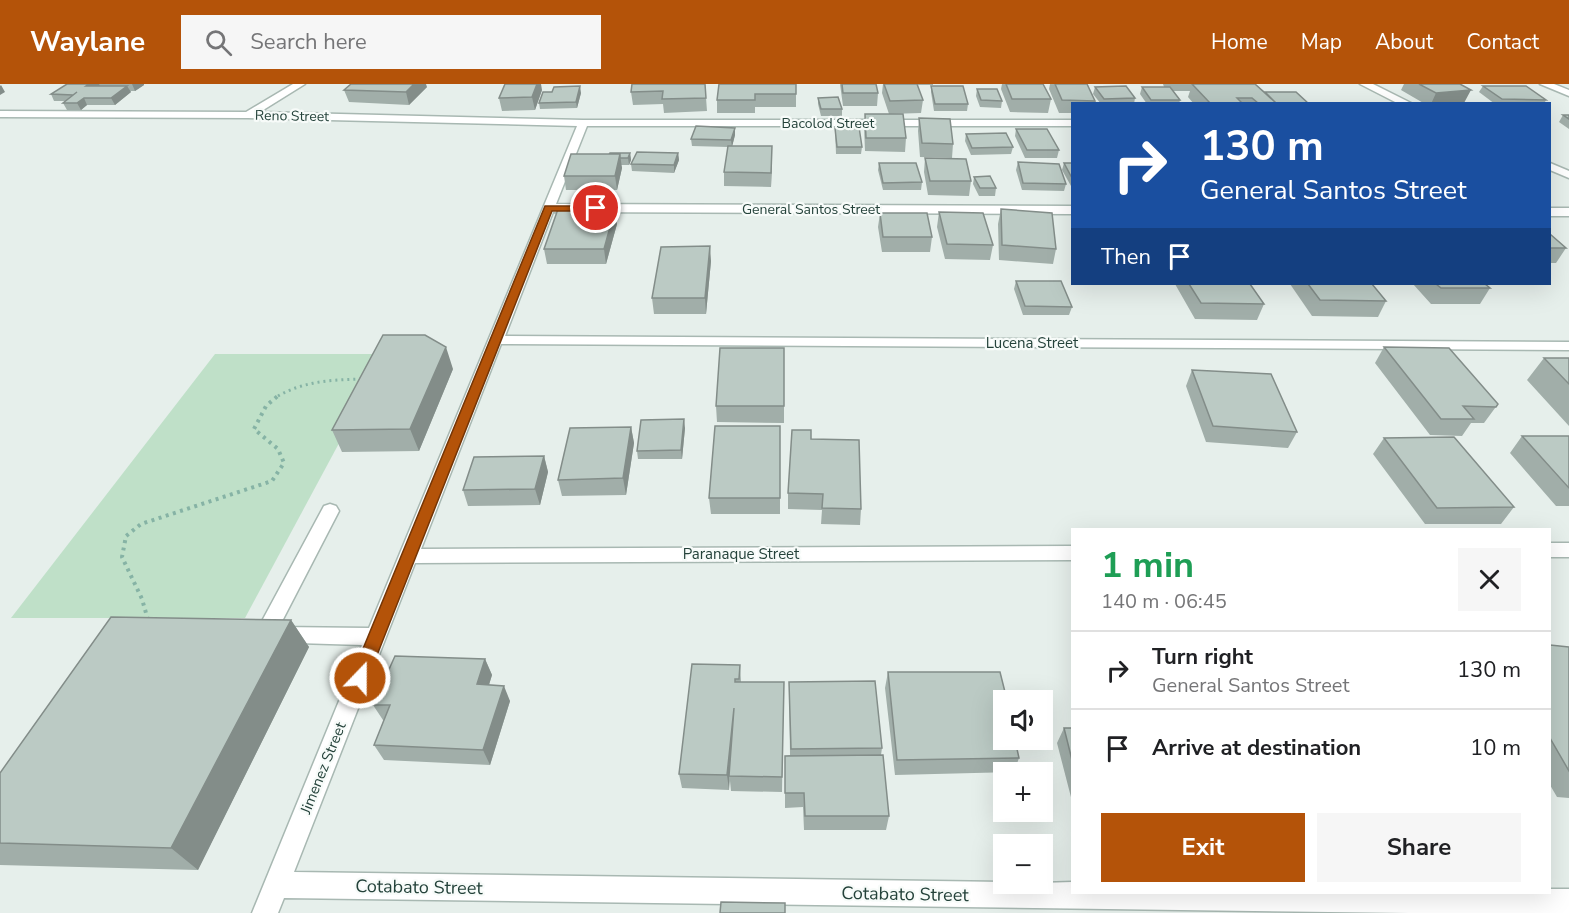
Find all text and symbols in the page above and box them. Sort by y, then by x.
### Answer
search box [181,15,601,69]
text: Waylane [30,23,145,61]
icon: search [202,26,235,59]
text: Search here [250,27,367,57]
text: Home [1211,28,1268,56]
text: Map [1301,28,1342,56]
text: About [1375,28,1433,56]
text: Contact [1466,28,1539,56]
street label: Reno Street [255,106,329,126]
street label: Bacolod Street [782,114,875,133]
text: 130 m [1200,118,1324,175]
icon: right [1101,126,1179,204]
text: General Santos Street [1200,172,1467,209]
pin [570,182,621,233]
icon: arrive [579,191,612,224]
street label: General Santos Street [742,200,880,219]
icon: arrive [1163,240,1196,273]
text: Then [1101,242,1151,272]
street label: Lucena Street [986,333,1079,353]
text: 1 min [1101,541,1194,590]
street label: Paranaque Street [683,544,800,564]
button: close [1458,548,1521,611]
text: 140 m · 06:45 [1101,588,1227,615]
text: Turn right [1152,642,1253,672]
position arrow [328,646,392,710]
icon: right [1101,654,1134,687]
text: 130 m [1457,655,1521,685]
text: General Santos Street [1152,672,1350,699]
map controls [993,690,1053,894]
button: sound [993,690,1053,750]
street label: Jimenez Street [295,718,351,818]
icon: arrive [1101,732,1134,765]
text: Arrive at destination [1152,733,1361,763]
text: 10 m [1470,733,1521,763]
button: + [993,762,1053,822]
button: Exit [1101,813,1305,882]
button: Share [1317,813,1521,882]
button: − [993,834,1053,894]
street label: Cotabato Street [355,874,484,900]
street label: Cotabato Street [841,881,970,907]

